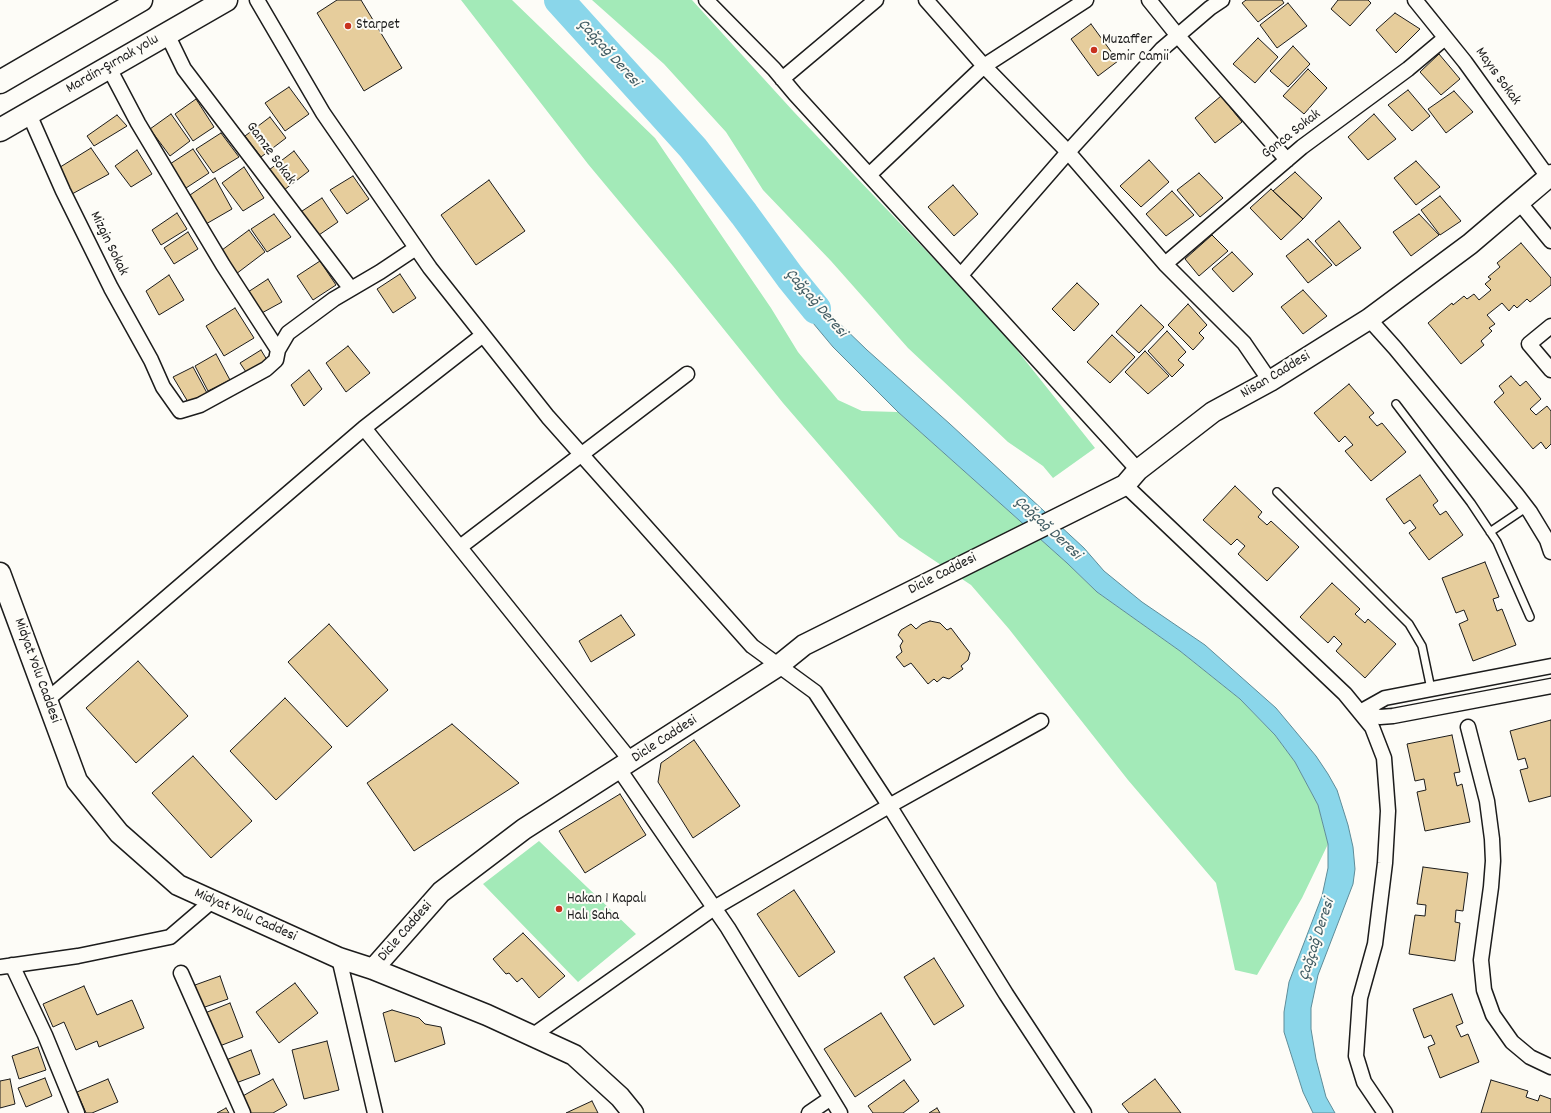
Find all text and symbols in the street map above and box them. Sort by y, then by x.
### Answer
water label: Çağçağ Deresi [573,16,643,92]
place label: Starpet [356,17,400,35]
marker: Starpet [343,21,353,31]
street label: Mardin-Şırnak yolu [63,31,163,99]
place label: Muzaffer Demir Camii [1102,32,1169,67]
marker: Muzaffer Demir Camii [1089,45,1099,55]
street label: Mayıs Sokak [1470,45,1524,109]
street label: Gonca Sokak [1259,106,1325,164]
street label: Gamze Sokak [241,119,299,189]
street label: Mizgin Sokak [85,209,131,279]
water label: Çağçağ Deresi [780,266,850,342]
street label: Nisan Caddesi [1238,348,1314,404]
water label: Çağçağ Deresi [1010,493,1084,565]
street label: Dicle Caddesi [906,550,980,600]
street label: Midyat Yolu Caddesi [9,616,63,726]
street label: Dicle Caddesi [629,712,701,768]
street label: Midyat Yolu Caddesi [191,885,299,947]
place label: Hakan 1 Kapalı Halı Saha [567,891,646,926]
water label: Çağçağ Deresi [1296,897,1340,983]
street label: Dicle Caddesi [375,898,437,966]
marker: Hakan 1 Kapalı Halı Saha [554,904,564,914]

